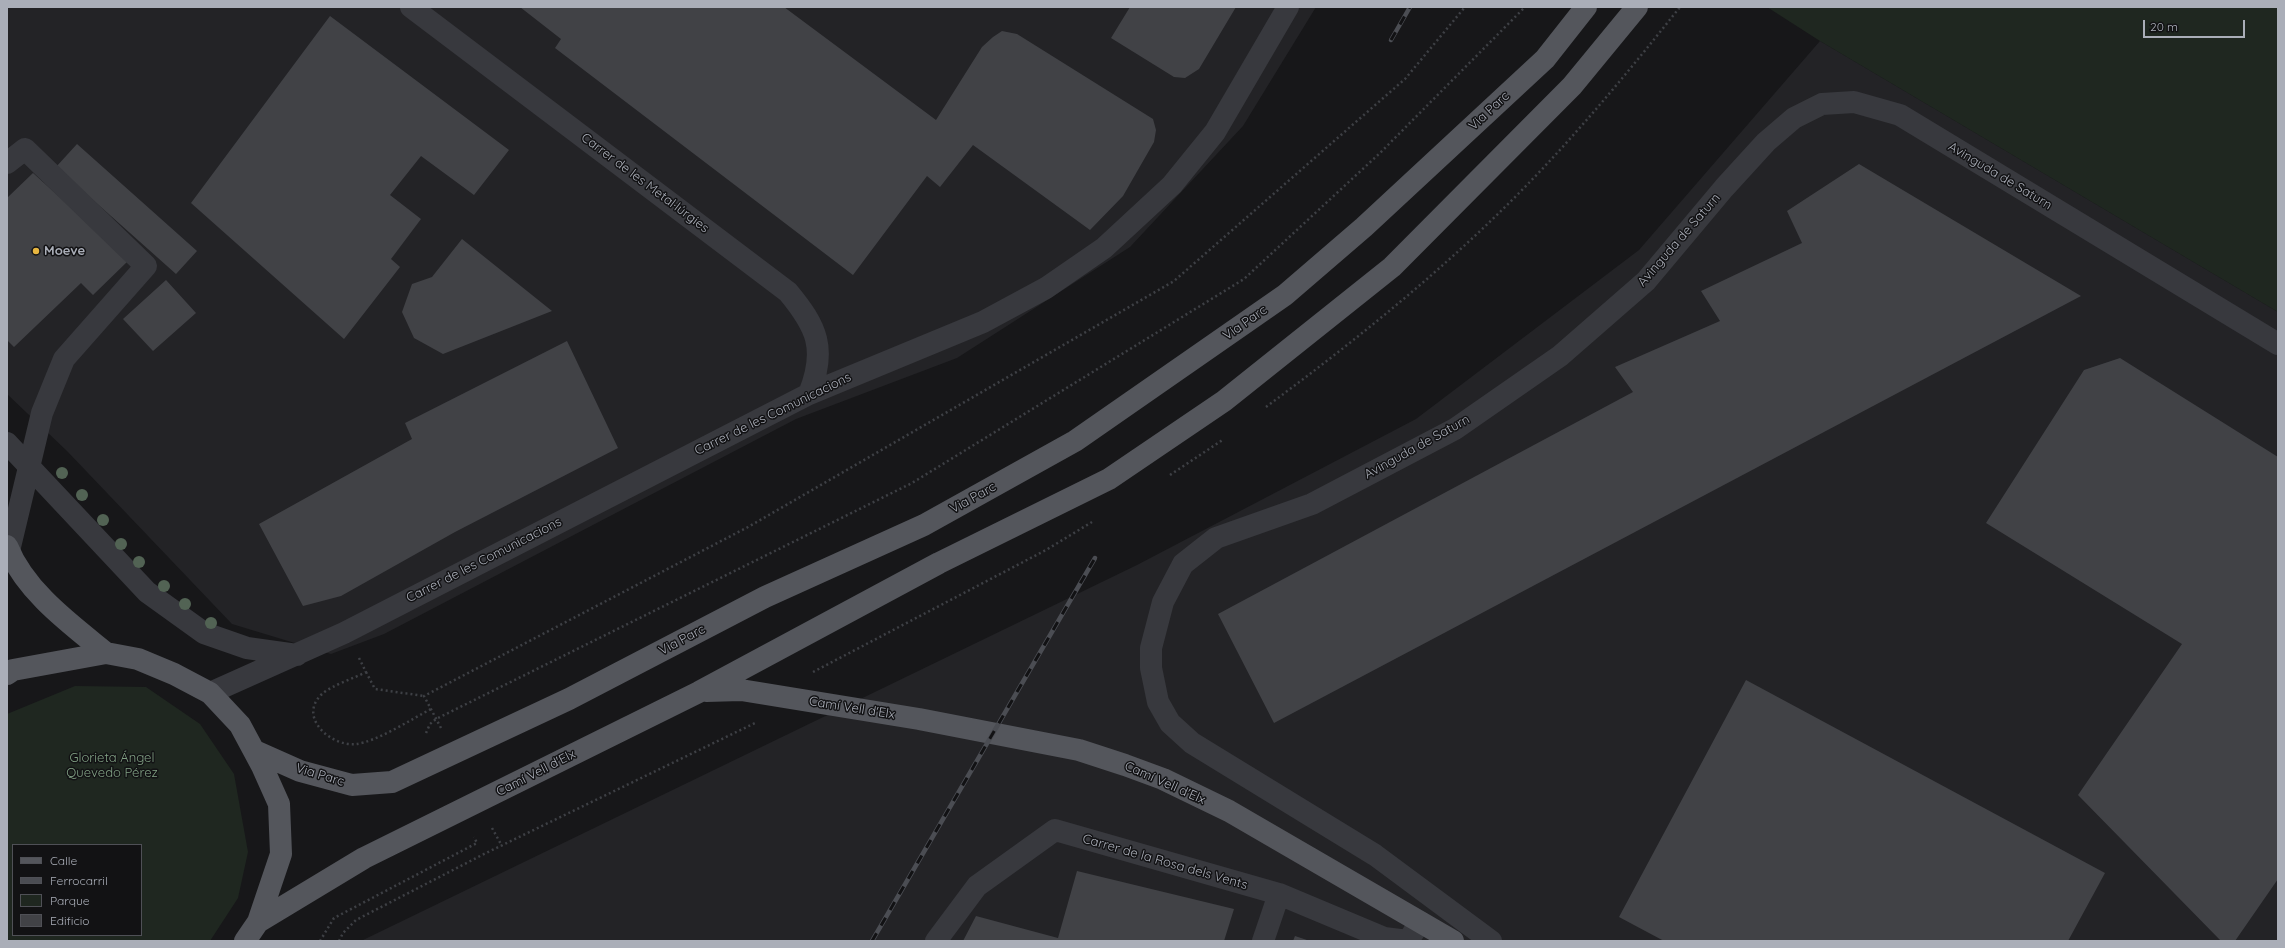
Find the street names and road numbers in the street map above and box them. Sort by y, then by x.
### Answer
street label: Via Parc [1465,88,1513,134]
street label: Carrer de les Metal·lúrgies [578,130,712,236]
street label: Avinguda de Saturn [1945,139,2055,213]
street label: Avinguda de Saturn [1634,190,1724,290]
street label: Via Parc [1220,302,1270,344]
street label: Carrer de les Comunicacions [692,369,854,459]
street label: Avinguda de Saturn [1362,412,1472,482]
street label: Via Parc [947,479,999,517]
street label: Carrer de les Comunicacions [404,514,564,606]
street label: Via Parc [656,621,708,659]
street label: Camí Vell d'Elx [808,694,896,722]
street label: Camí Vell d'Elx [494,746,578,800]
street label: Camí Vell d'Elx [1122,758,1208,808]
street label: Via Parc [294,760,346,790]
street label: Carrer de la Rosa dels Vents [1081,831,1249,893]

